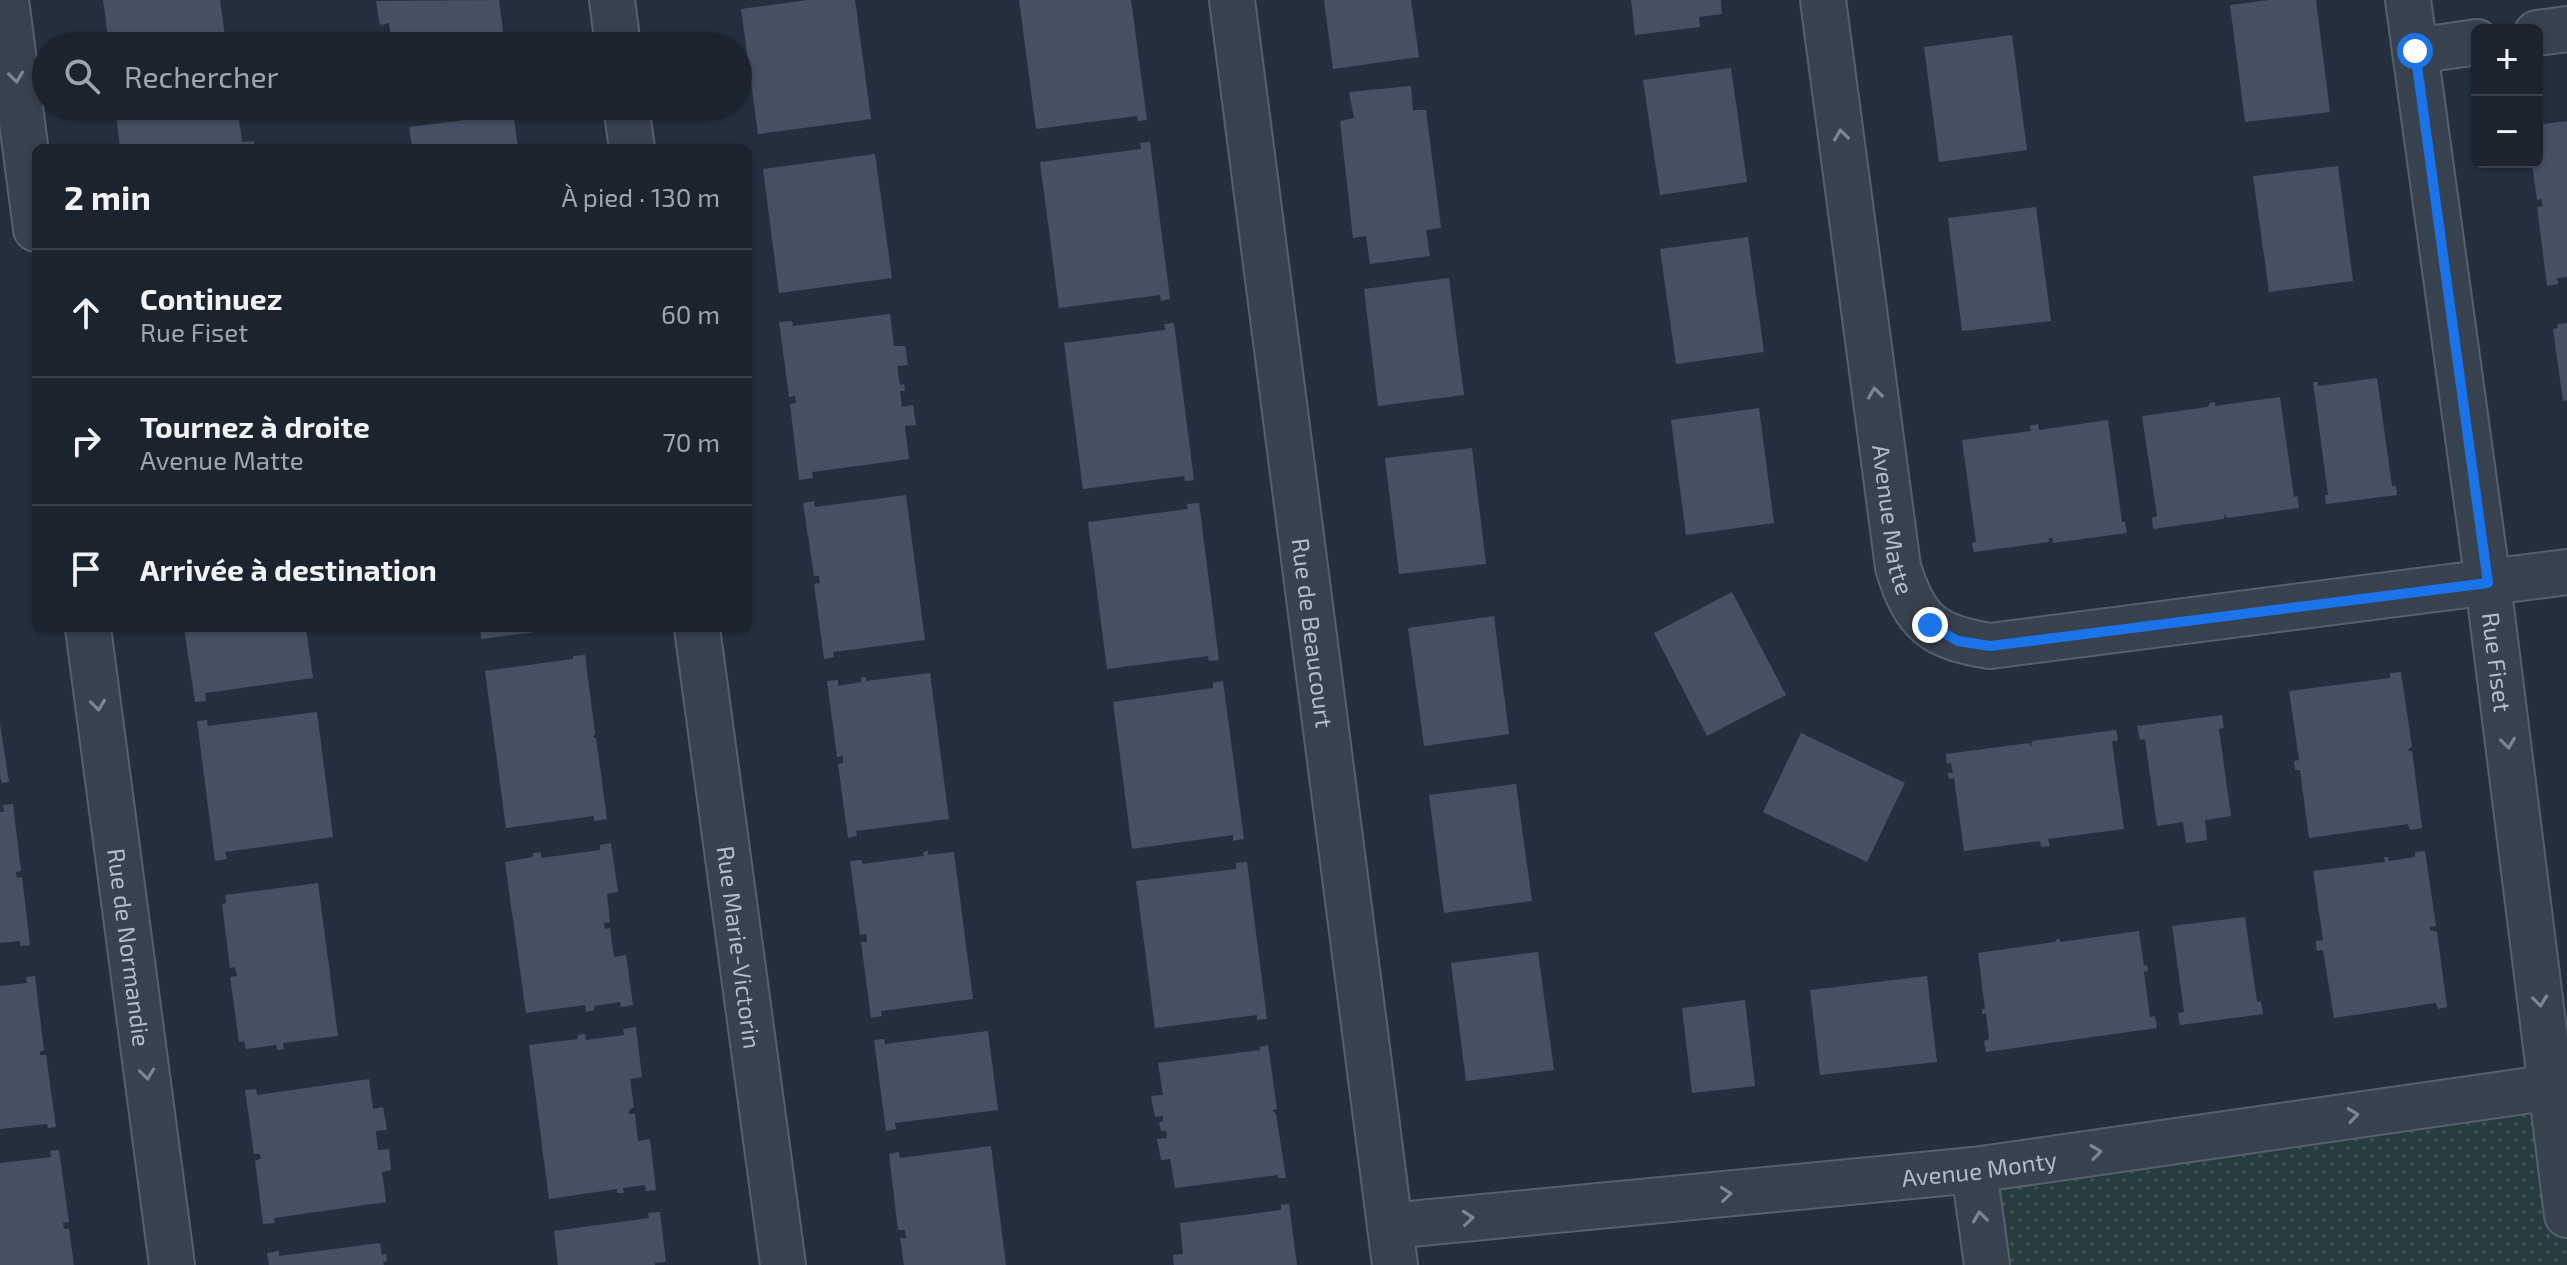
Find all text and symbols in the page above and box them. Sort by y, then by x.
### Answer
map controls [2471,24,2543,168]
button: + [2471,24,2543,96]
search box [32,32,752,120]
route start [2397,33,2433,69]
icon: search [60,54,104,98]
text: Rechercher [124,58,279,94]
one-way arrow [7,70,24,84]
button: − [2471,96,2543,168]
one-way arrow [1832,129,1849,142]
text: 2 min [64,176,151,217]
text: À pied · 130 m [561,181,720,212]
text: Continuez [140,280,282,316]
icon: ahead [64,291,108,335]
text: 60 m [661,298,720,329]
text: Rue Fiset [140,316,248,347]
one-way arrow [1867,386,1884,400]
text: Tournez à droite [140,408,370,444]
icon: right [64,419,108,463]
text: 70 m [662,426,720,457]
street label: Avenue Matte [1867,443,1921,598]
text: Avenue Matte [140,444,304,475]
street label: Rue de Beaucourt [1287,536,1340,729]
icon: arrive [64,547,108,591]
text: Arrivée à destination [140,551,437,587]
route end [1912,607,1948,643]
street label: Rue Fiset [2477,611,2518,713]
one-way arrow [90,699,107,712]
one-way arrow [2499,736,2516,750]
street label: Rue Marie-Victorin [712,844,768,1050]
street label: Rue de Normandie [103,846,158,1048]
one-way arrow [2531,994,2548,1008]
one-way arrow [138,1067,155,1081]
one-way arrow [2346,1107,2360,1124]
street label: Avenue Monty [1900,1144,2059,1191]
one-way arrow [2089,1144,2103,1161]
one-way arrow [1720,1185,1733,1202]
one-way arrow [1461,1210,1474,1227]
one-way arrow [1972,1211,1989,1224]

